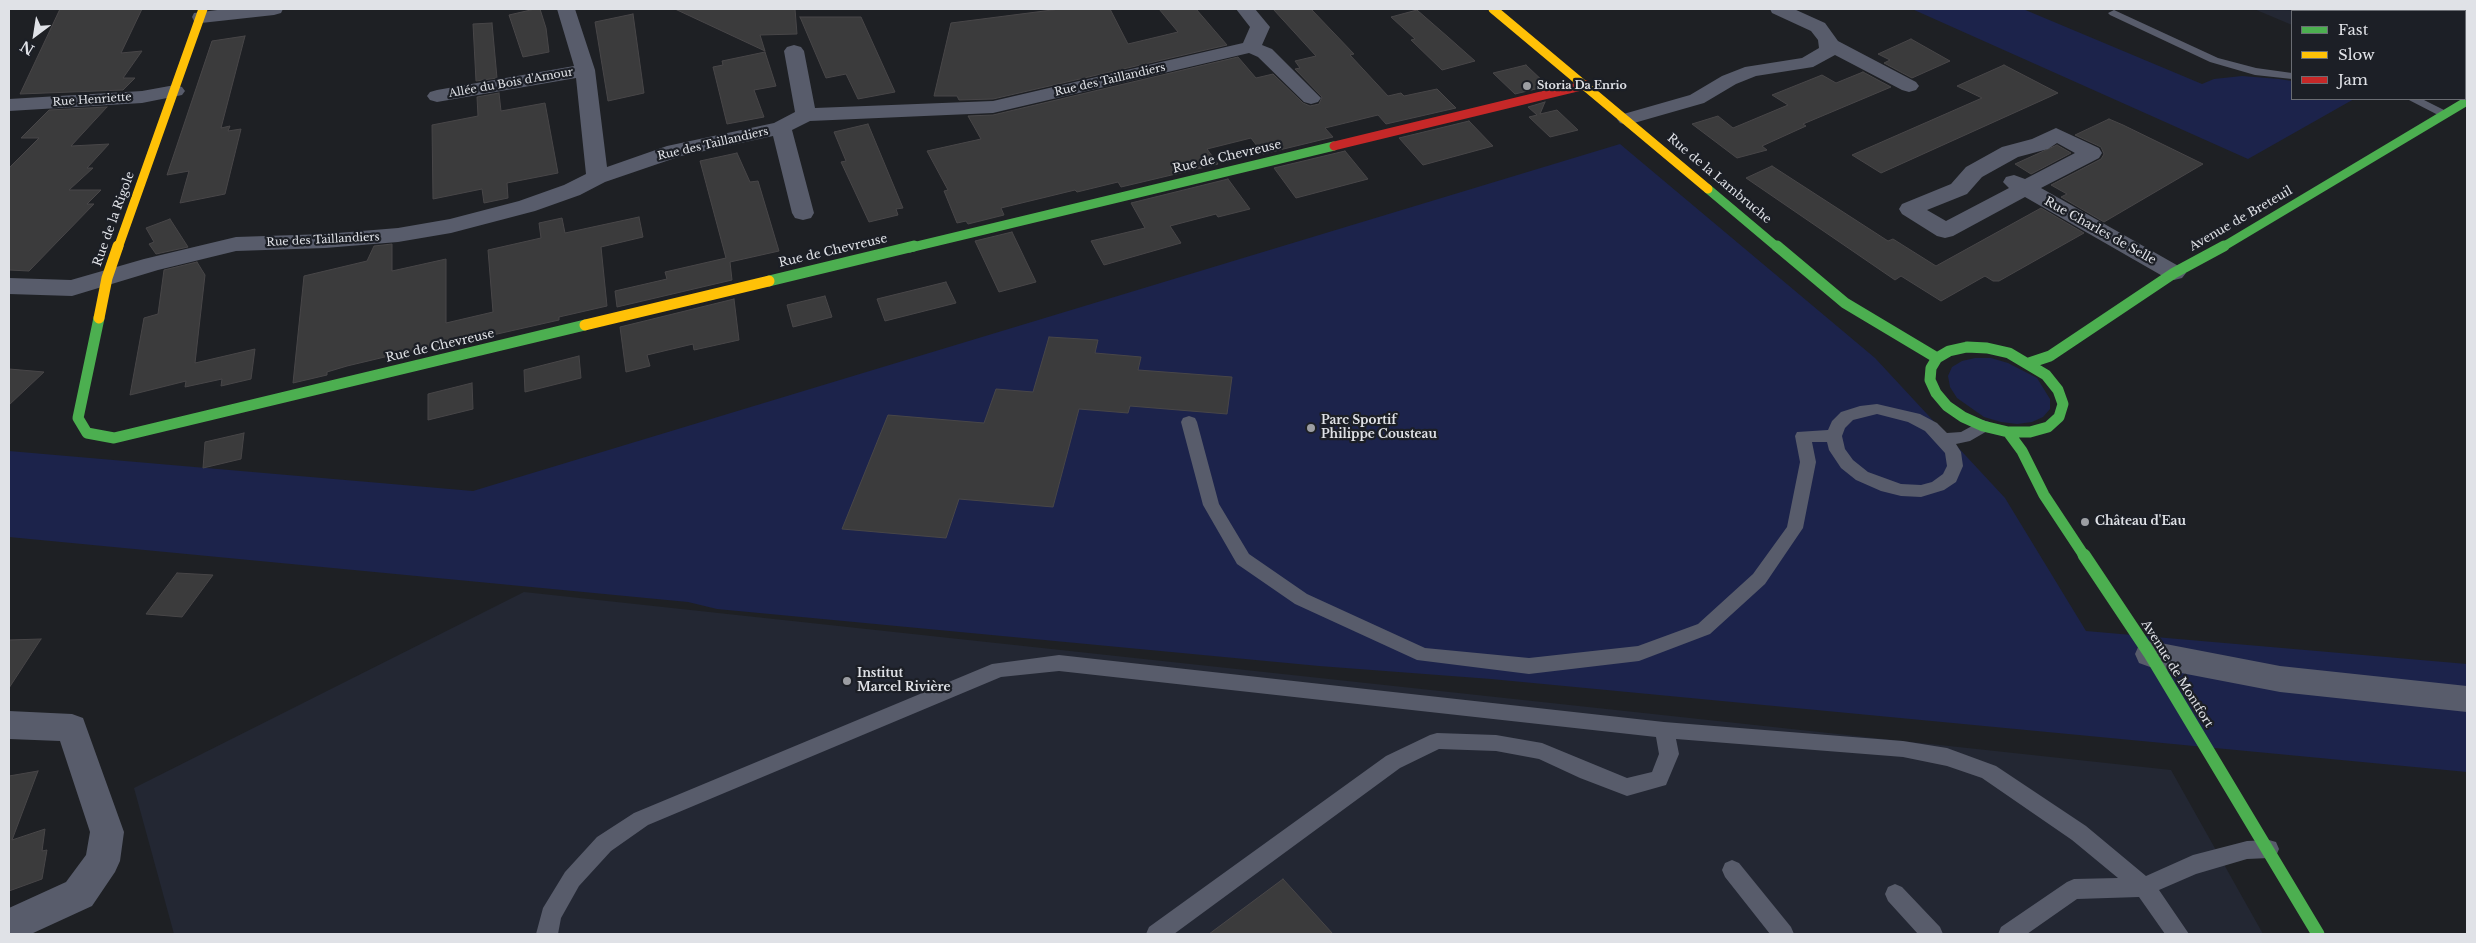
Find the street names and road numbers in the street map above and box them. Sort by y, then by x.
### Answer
street label: Rue des Taillandiers [1053,61,1167,99]
street label: Allée du Bois d'Amour [448,66,574,100]
street label: Rue Henriette [52,91,132,109]
street label: Rue des Taillandiers [656,125,770,163]
street label: Rue de la Lambruche [1664,131,1774,227]
street label: Rue de Chevreuse [1171,138,1283,176]
street label: Rue de la Rigole [90,170,138,268]
street label: Avenue de Breteuil [2187,184,2295,254]
street label: Rue Charles de Selle [2042,194,2158,268]
street label: Rue des Taillandiers [266,230,380,250]
street label: Rue de Chevreuse [777,232,889,270]
street label: Rue de Chevreuse [384,327,496,365]
street label: Avenue de Montfort [2138,618,2216,730]

